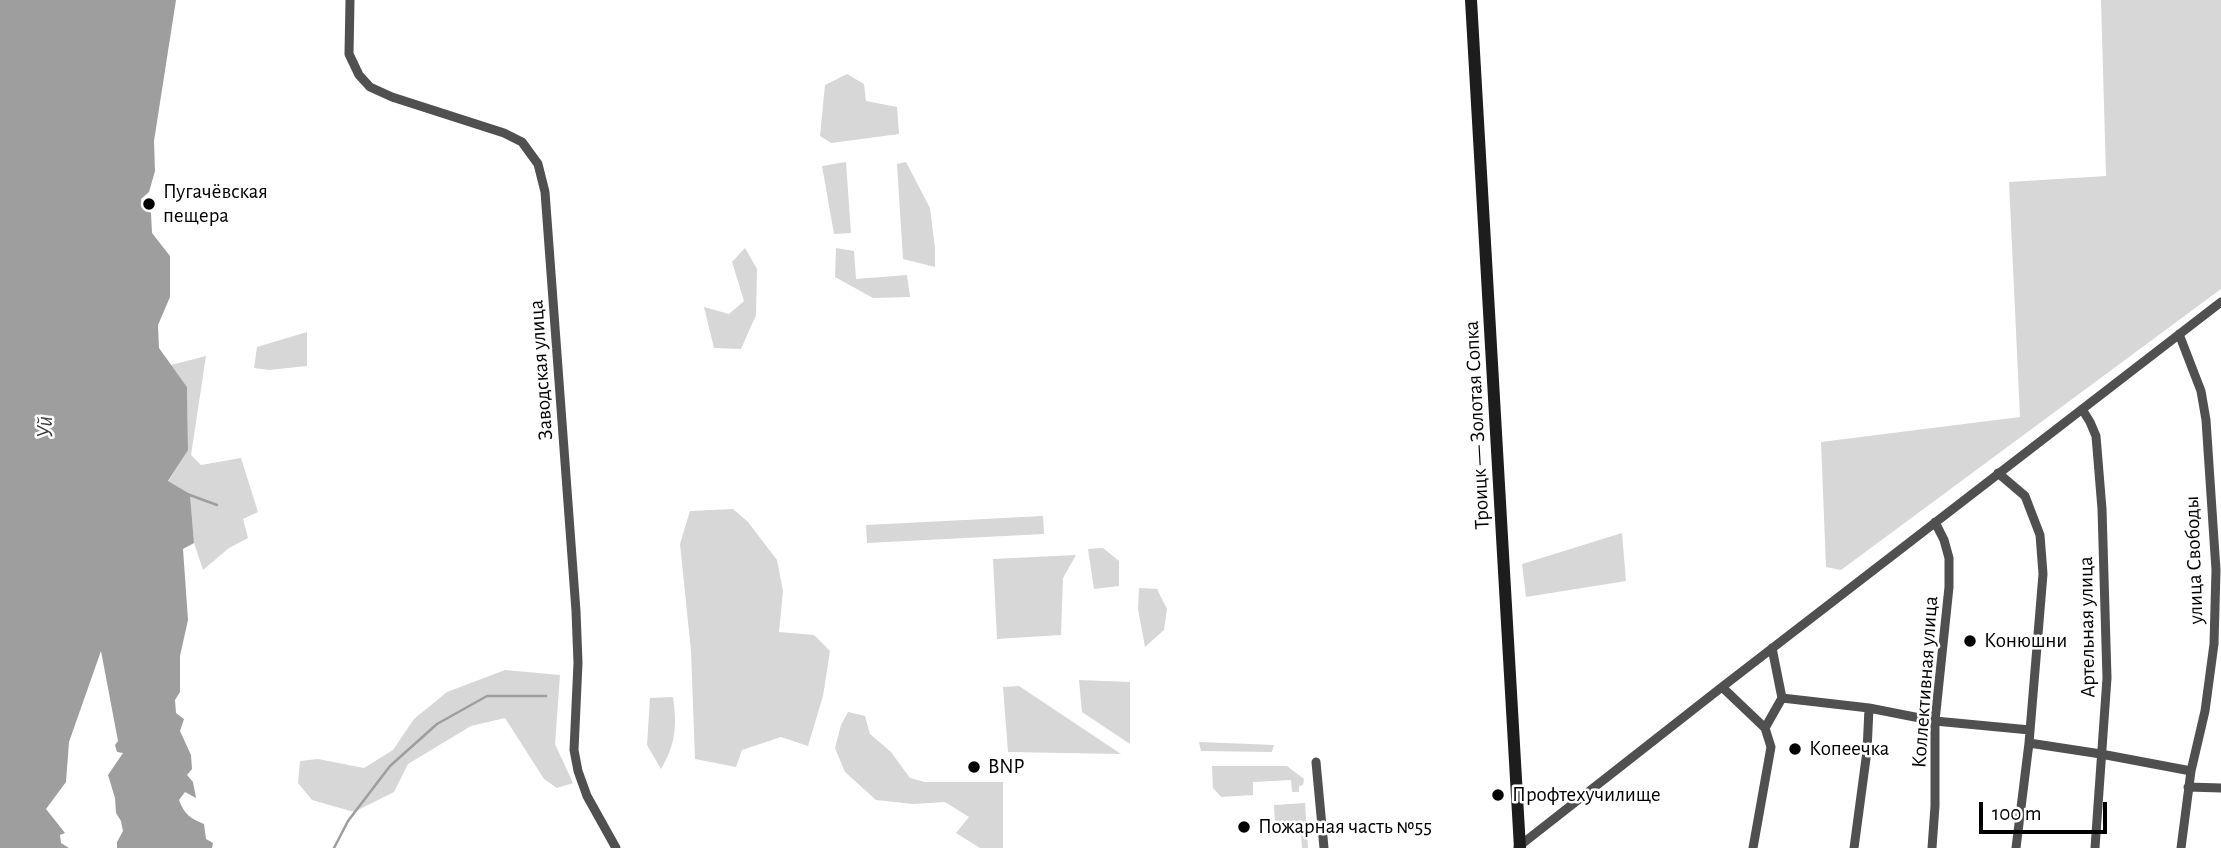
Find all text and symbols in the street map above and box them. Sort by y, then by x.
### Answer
place label: Пугачёвская пещера [163,179,268,229]
marker: Пугачёвская пещера [141,196,157,212]
street label: Заводская улица [524,299,558,441]
street label: Троицк — Золотая Сопка [1459,320,1495,530]
water label: Уй [31,416,59,438]
street label: улица Свободы [2179,495,2209,625]
street label: Артельная улица [2073,556,2101,698]
street label: Коллективная улица [1906,595,1944,769]
place label: Конюшни [1984,628,2067,654]
marker: Конюшни [1962,633,1978,649]
place label: Копеечка [1809,736,1889,762]
marker: Копеечка [1787,741,1803,757]
place label: BNP [988,754,1025,780]
marker: BNP [966,759,982,775]
place label: Профтехучилище [1512,782,1661,808]
marker: Профтехучилище [1490,787,1506,803]
scale bar [1983,788,2111,832]
text: 100 m [1992,803,2042,824]
place label: Пожарная часть №55 [1258,814,1432,840]
marker: Пожарная часть №55 [1236,819,1252,835]

